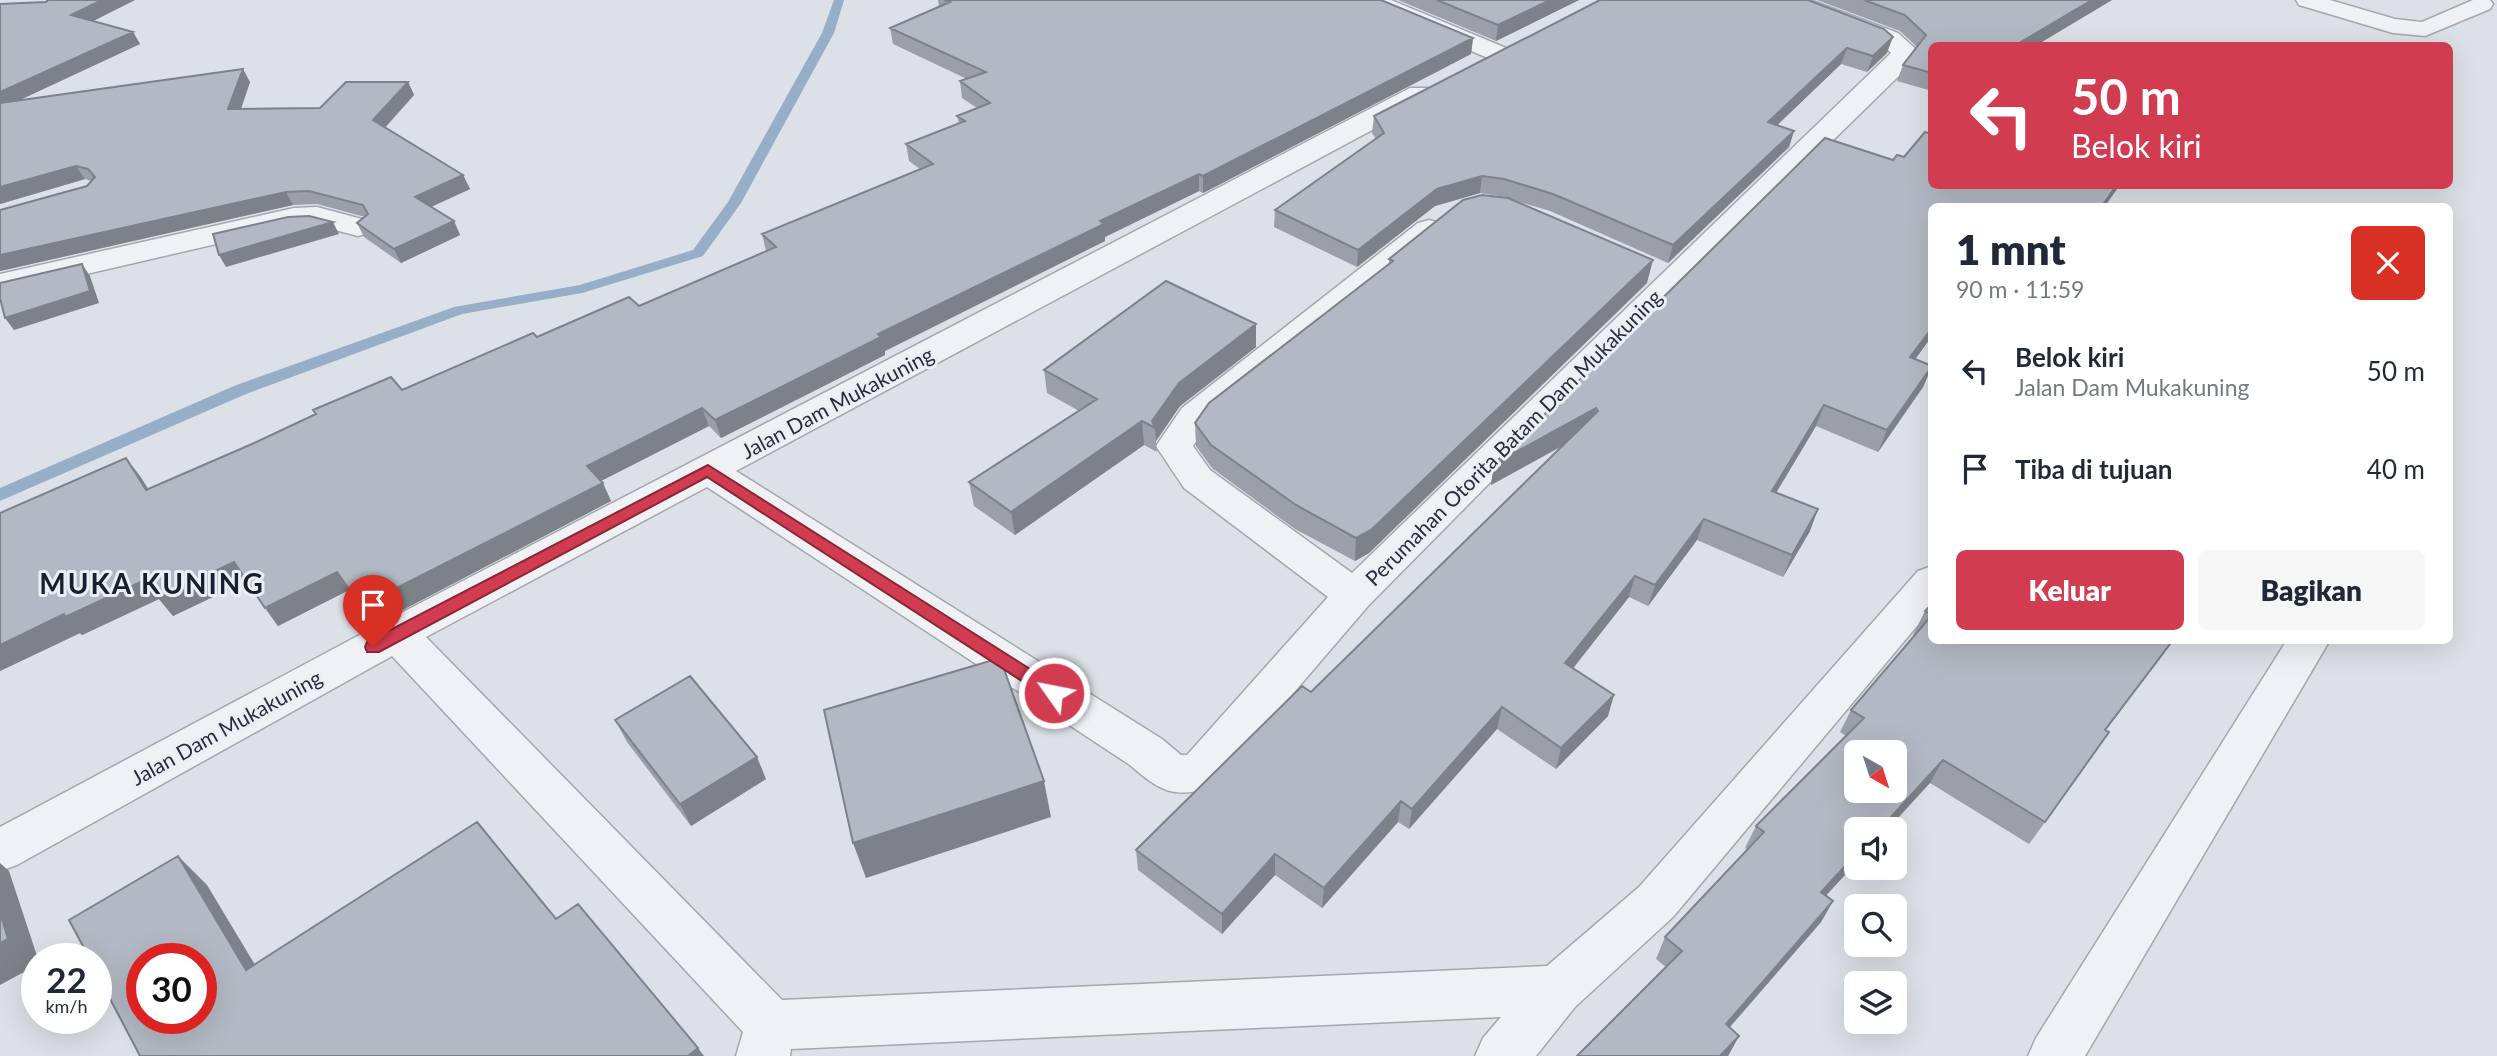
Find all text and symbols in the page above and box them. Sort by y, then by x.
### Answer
text: 50 m [2071,67,2181,125]
icon: left [1956,70,2047,161]
text: Belok kiri [2071,126,2202,165]
text: 1 mnt [1956,224,2066,274]
button: close [2351,226,2425,300]
text: 90 m · 11:59 [1956,275,2084,303]
street label: Perumahan Otorita Batam Dam Mukakuning [1360,284,1666,590]
street label: Jalan Dam Mukakuning [737,341,937,463]
text: Belok kiri [2015,341,2124,373]
icon: left [1956,352,1994,390]
text: 50 m [2367,355,2425,387]
text: Jalan Dam Mukakuning [2015,373,2249,401]
icon: arrive [1956,450,1994,488]
text: Tiba di tujuan [2015,453,2173,485]
text: 40 m [2367,453,2425,485]
button: Keluar [1956,550,2184,630]
button: Bagikan [2198,550,2425,630]
district label: MUKA KUNING [39,566,265,600]
pin [343,575,403,647]
icon: arrive [354,586,392,624]
position arrow [1017,656,1091,730]
street label: Jalan Dam Mukakuning [126,664,326,790]
north arrow [1844,740,1908,803]
map controls [1844,740,1907,1034]
button: sound [1844,817,1907,880]
button: search [1844,894,1907,957]
speed limit sign: 30 [126,943,217,1034]
text: 22 [46,958,87,1000]
button: layers [1844,971,1907,1034]
text: km/h [45,995,88,1017]

